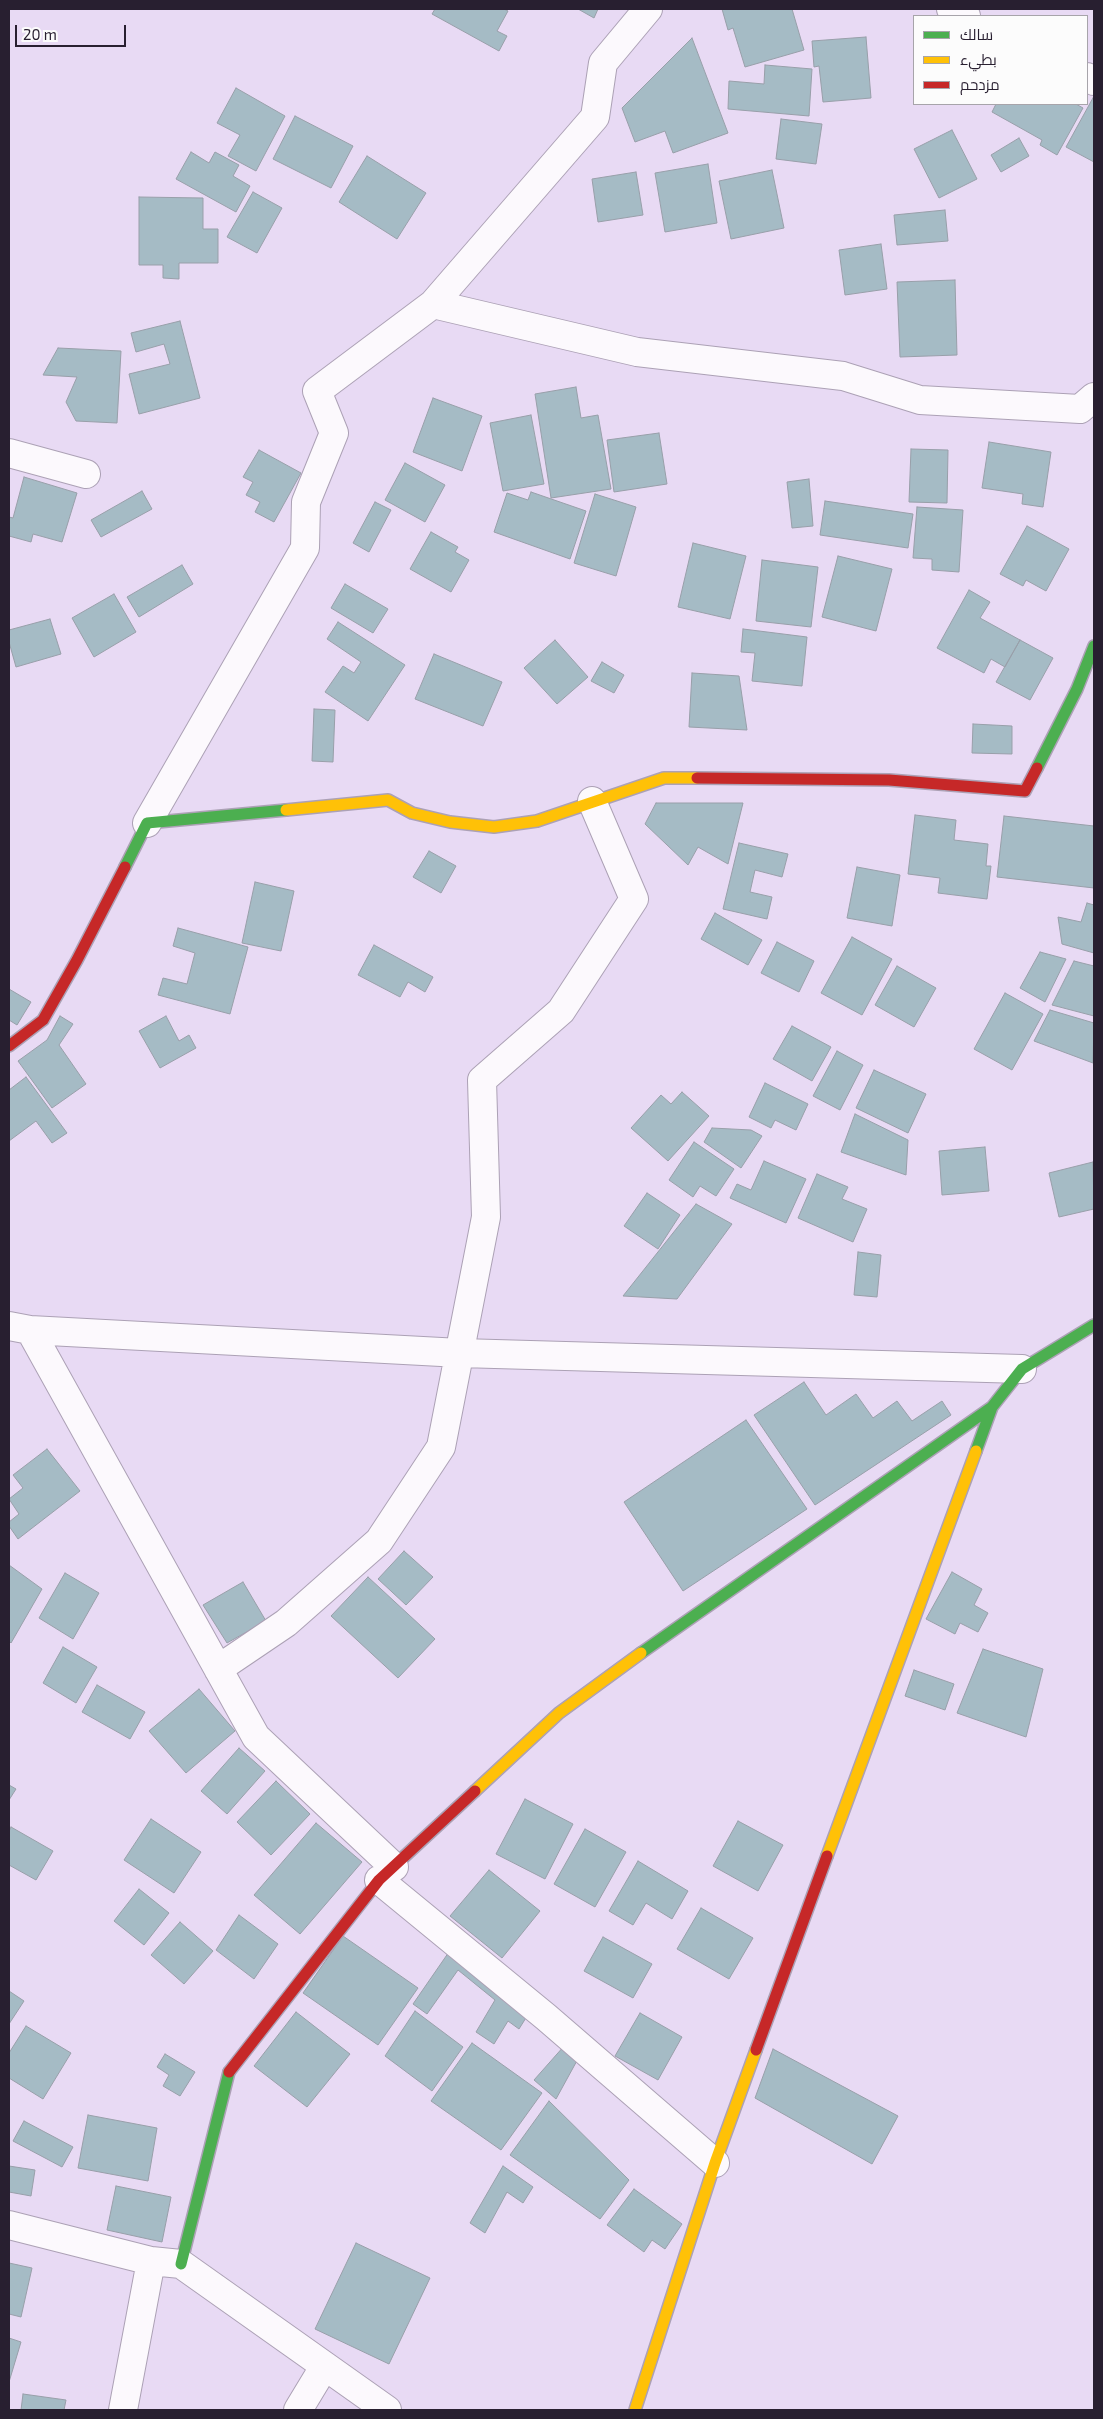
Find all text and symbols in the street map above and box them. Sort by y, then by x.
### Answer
scale bar [18,15,129,47]
legend [913,15,1088,105]
text: 20 m [23,25,57,43]
text: سالك [960,25,993,43]
text: بطيء [960,50,997,68]
text: مزدحم [960,75,1000,93]

